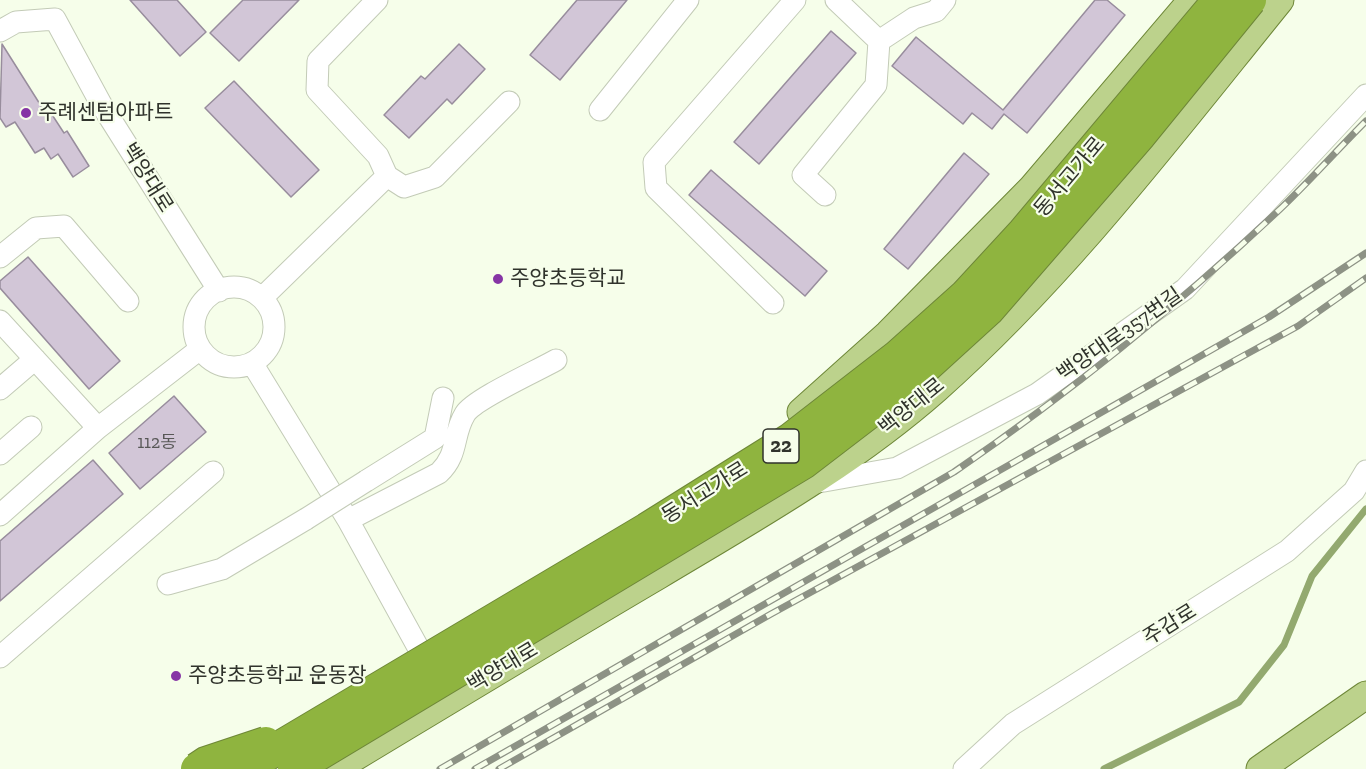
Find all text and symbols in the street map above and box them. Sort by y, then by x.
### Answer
place label: 주례센텀아파트 [38,100,173,126]
marker: 주례센텀아파트 [19,106,33,120]
street label: 동서고가로 [1029,132,1111,222]
street label: 백양대로 [116,139,178,217]
place label: 주양초등학교 [510,266,626,292]
marker: 주양초등학교 [491,272,505,286]
street label: 백양대로357번길 [1053,283,1187,387]
street label: 백양대로 [874,373,950,441]
road number: 22 [763,429,799,463]
house number: 112동 [137,432,177,454]
street label: 동서고가로 [657,457,753,529]
street label: 주감로 [1139,599,1201,651]
street label: 백양대로 [463,637,543,699]
place label: 주양초등학교 운동장 [188,663,367,689]
marker: 주양초등학교 운동장 [169,669,183,683]

